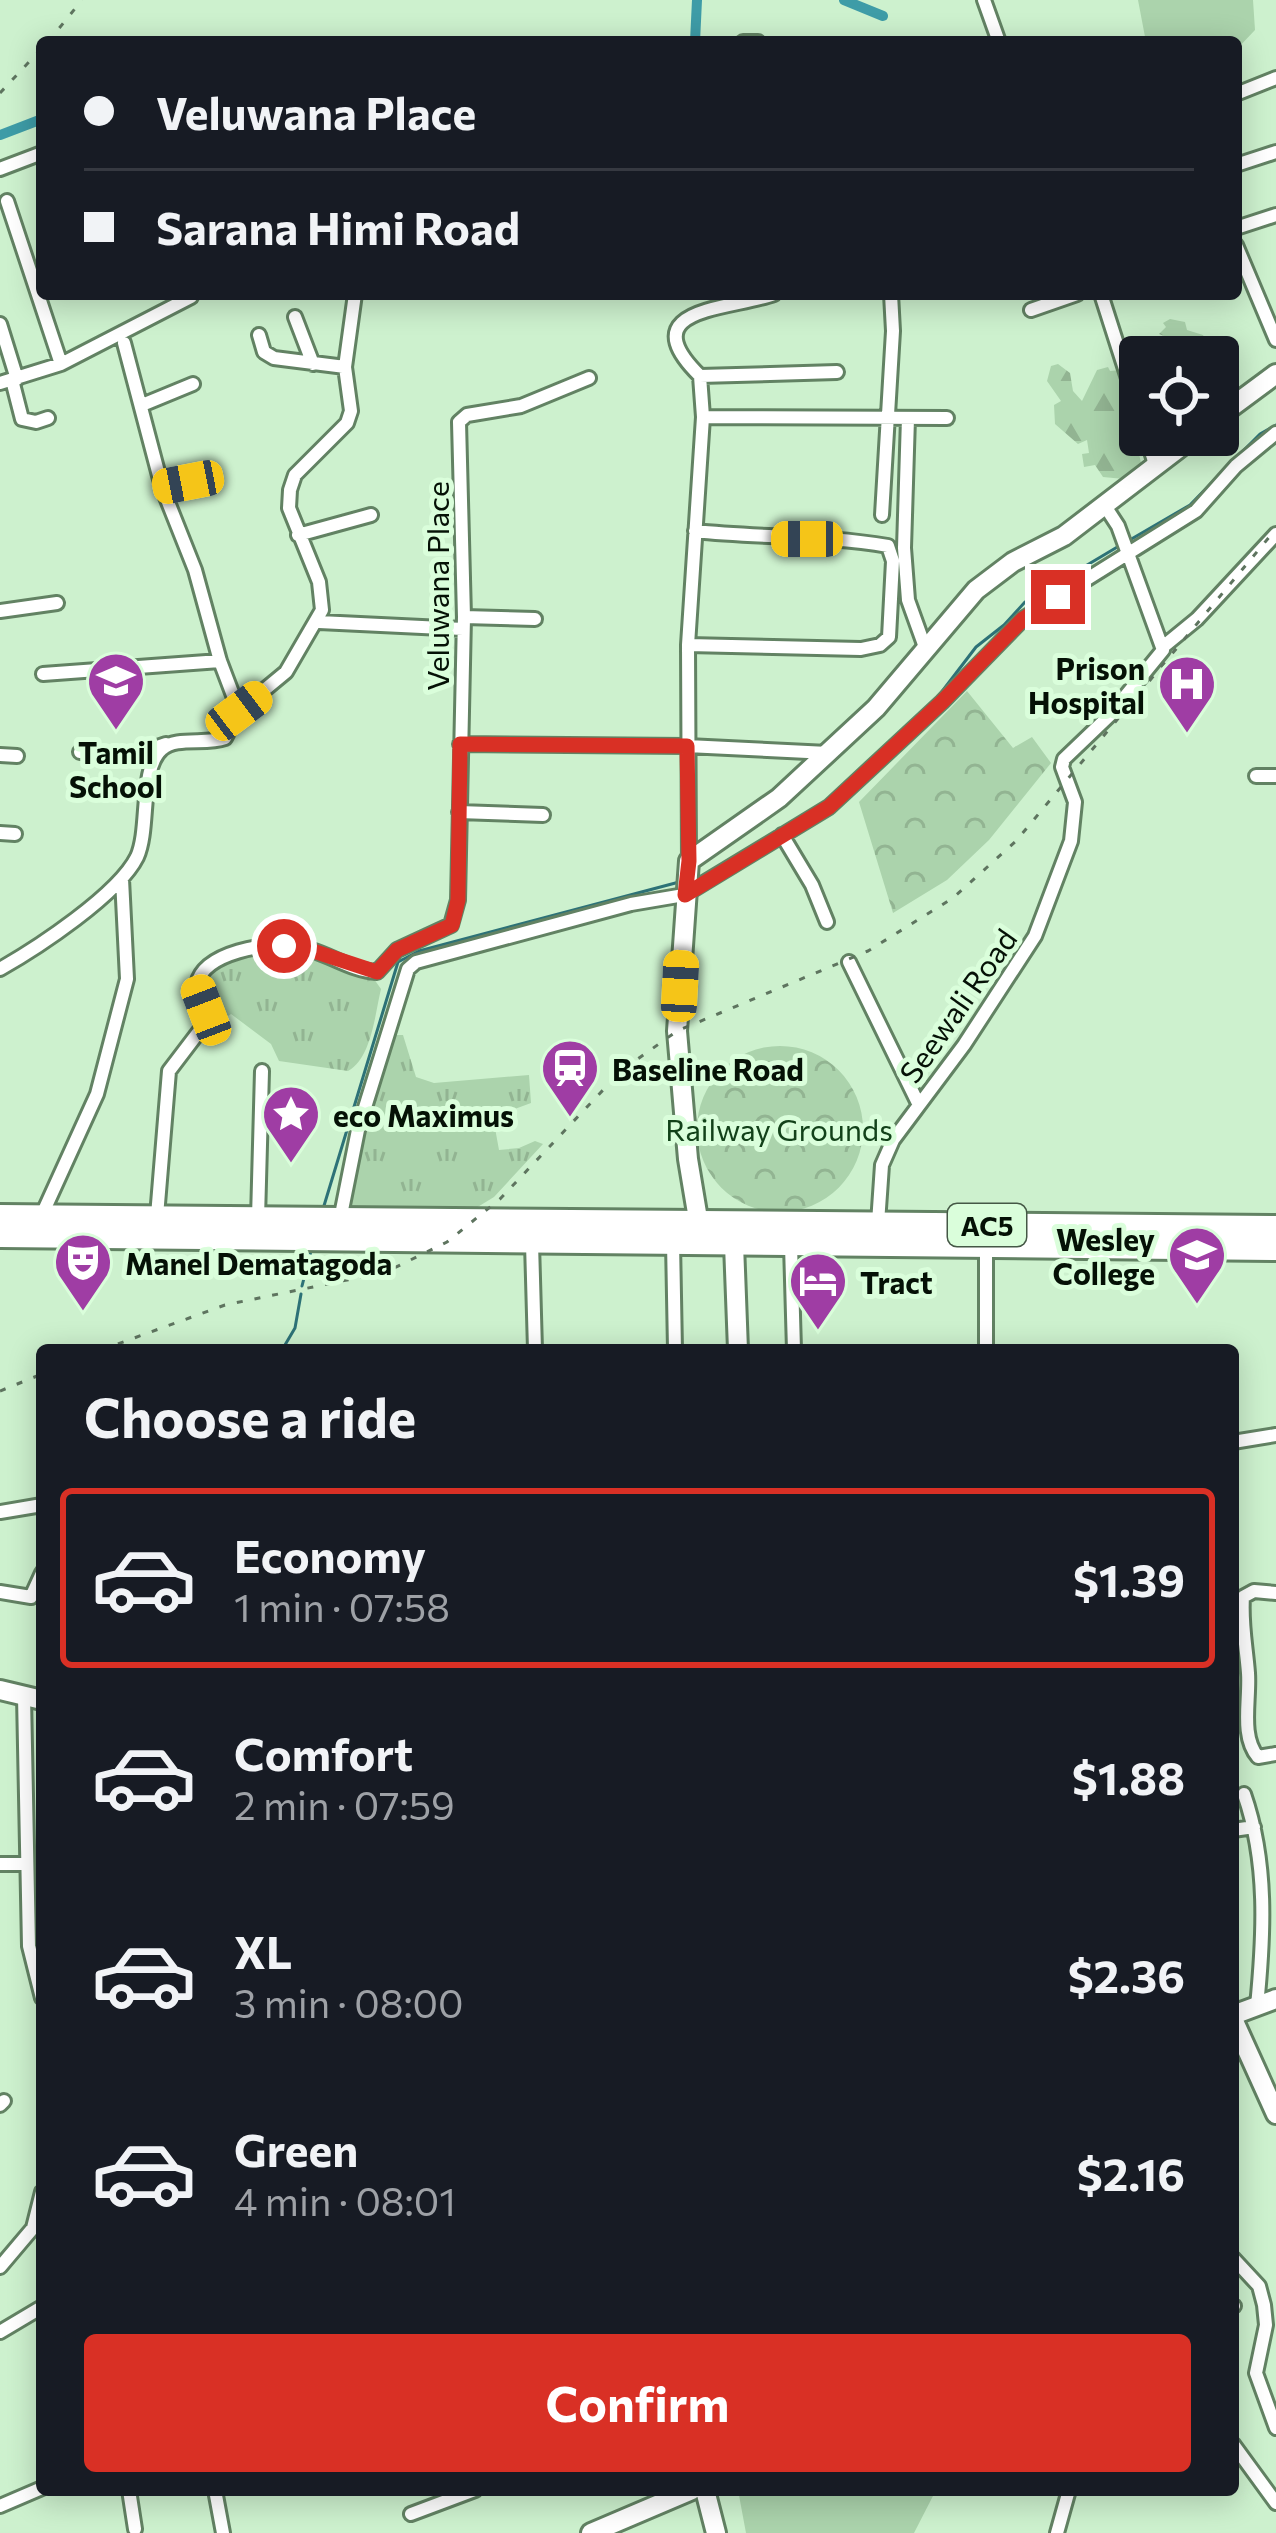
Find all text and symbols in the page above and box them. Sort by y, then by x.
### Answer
text: Veluwana Place [156,84,476,139]
text: Sarana Himi Road [156,199,520,254]
map controls [1119,336,1239,456]
button: locate [1119,336,1239,456]
car [149,457,227,507]
street label: Veluwana Place [418,481,455,691]
car [771,521,843,557]
route end [1031,570,1085,624]
place label: Prison Hospital [1028,649,1145,720]
school or university icon: Tamil School [85,650,147,732]
hospital icon: Prison Hospital [1156,653,1218,735]
car [199,675,279,747]
place label: Tamil School [69,733,163,804]
route start [257,919,311,973]
street label: Seewali Road [890,921,1024,1089]
car [660,949,700,1023]
car [176,970,236,1050]
station icon: Baseline Road [539,1037,601,1119]
place label: Baseline Road [612,1050,804,1087]
place icon: eco Maximus [260,1083,322,1165]
place label: eco Maximus [333,1096,514,1133]
park label: Railway Grounds [665,1110,893,1147]
road number: AC5 [948,1204,1026,1246]
place label: Wesley College [1052,1220,1156,1291]
school or university icon: Wesley College [1166,1224,1228,1306]
theatre icon: Manel Dematagoda [52,1231,114,1313]
place label: Manel Dematagoda [125,1244,392,1281]
hotel icon: Tract [787,1250,849,1332]
place label: Tract [860,1263,933,1300]
text: Choose a ride [84,1383,416,1449]
icon: car [90,1524,198,1632]
text: Economy [234,1527,426,1582]
text: $1.39 [1073,1551,1185,1606]
text: 1 min · 07:58 [234,1582,450,1630]
icon: car [90,1722,198,1830]
text: Comfort [234,1725,413,1780]
text: $1.88 [1072,1749,1185,1804]
text: 2 min · 07:59 [234,1780,455,1828]
icon: car [90,1920,198,2028]
text: XL [234,1923,292,1978]
text: $2.36 [1068,1947,1185,2002]
text: 3 min · 08:00 [234,1978,463,2026]
icon: car [90,2118,198,2226]
text: Green [234,2121,358,2176]
text: $2.16 [1077,2145,1185,2200]
text: 4 min · 08:01 [234,2176,456,2224]
button: Confirm [84,2334,1191,2472]

